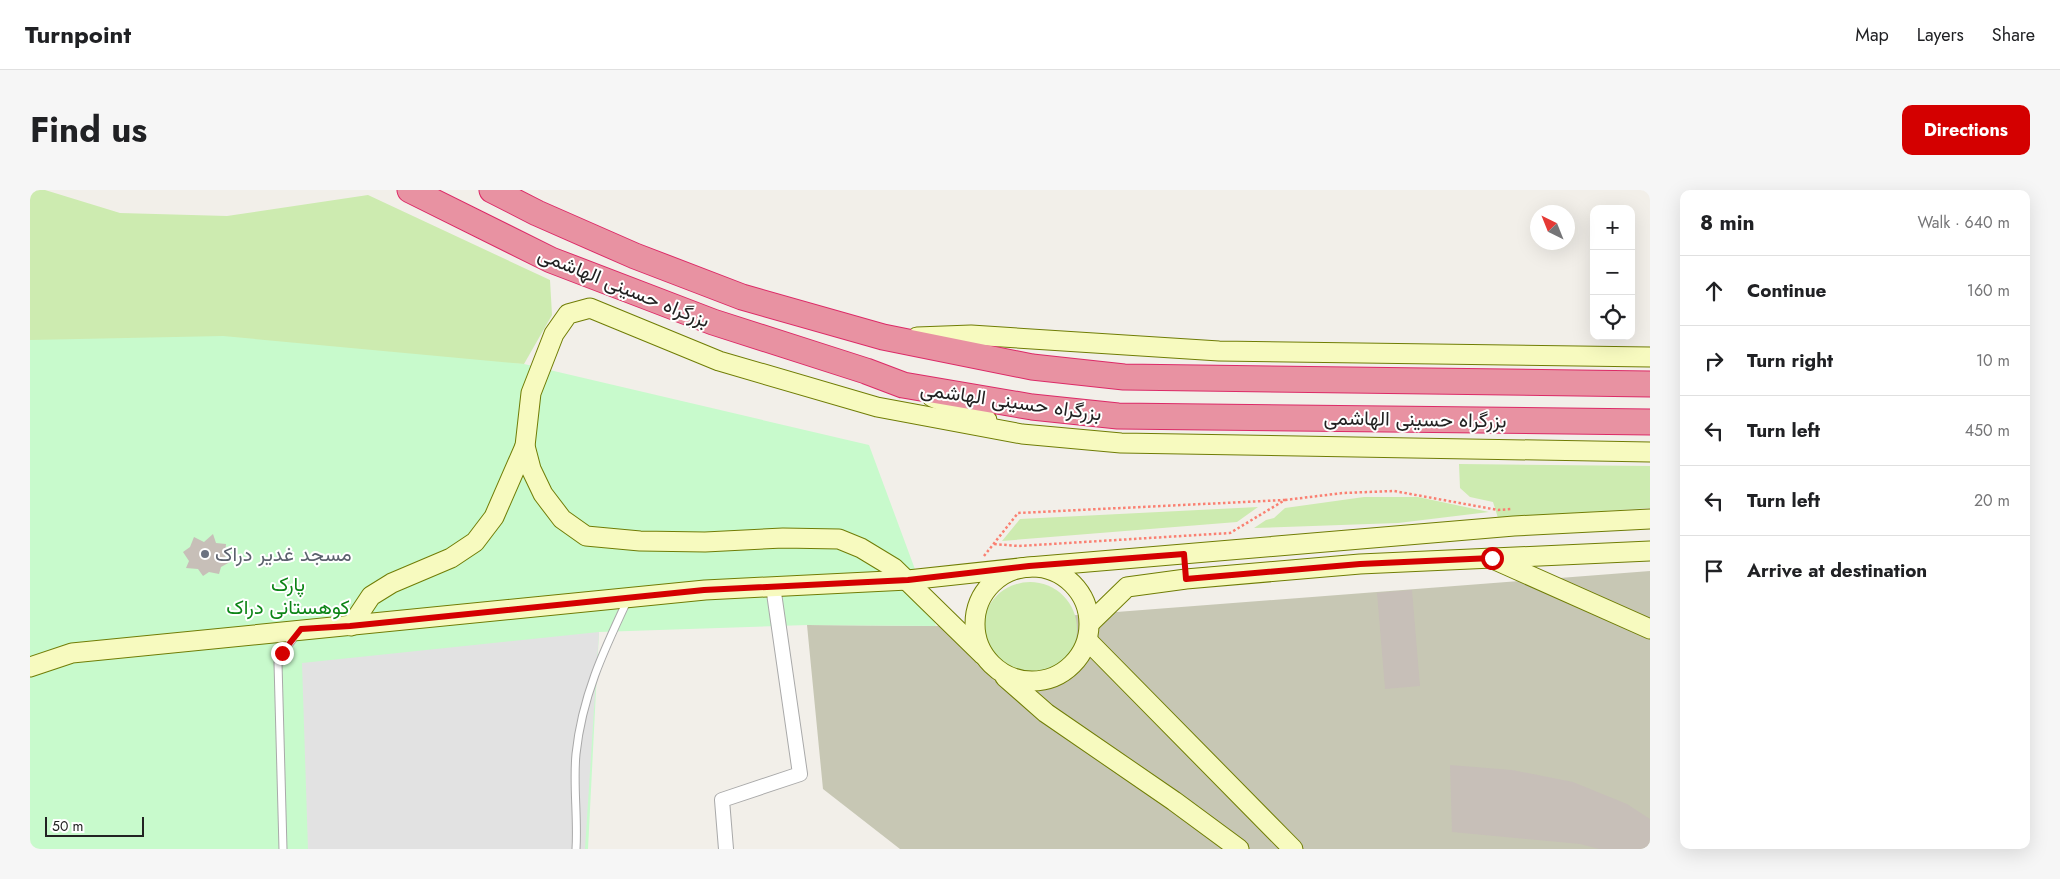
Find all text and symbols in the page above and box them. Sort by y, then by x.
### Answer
text: Turnpoint [25,17,131,52]
text: Map [1855,22,1889,48]
text: Layers [1917,22,1964,48]
text: Share [1992,22,2035,48]
text: Find us [30,105,147,155]
button: Directions [1902,105,2030,155]
north arrow [1530,205,1575,250]
map controls [1590,205,1635,340]
button: + [1590,205,1635,250]
text: 8 min [1700,208,1755,238]
text: Walk · 640 m [1918,211,2010,234]
street label: بزرگراه حسینی الهاشمی [534,240,714,335]
button: − [1590,250,1635,295]
icon: ahead [1700,277,1728,305]
text: Continue [1747,277,1826,304]
text: 160 m [1967,279,2010,302]
button: locate [1590,295,1635,340]
icon: right [1700,347,1728,375]
text: Turn right [1747,347,1833,374]
text: 10 m [1976,349,2010,372]
street label: بزرگراه حسینی الهاشمی [918,374,1103,429]
street label: بزرگراه حسینی الهاشمی [1323,403,1507,436]
icon: left [1700,417,1728,445]
text: Turn left [1747,417,1820,444]
text: 450 m [1965,419,2010,442]
icon: left [1700,487,1728,515]
text: Turn left [1747,487,1820,514]
text: 20 m [1974,489,2010,512]
place label: مسجد غدیر دراک [215,540,352,569]
route start [1481,547,1504,570]
marker: مسجد غدیر دراک [199,548,211,560]
icon: arrive [1700,557,1728,585]
text: Arrive at destination [1747,557,1927,584]
park label: پارک کوهستانی دراک [226,570,350,622]
route end [271,642,294,665]
scale bar [45,814,144,837]
text: 50 m [52,816,83,836]

